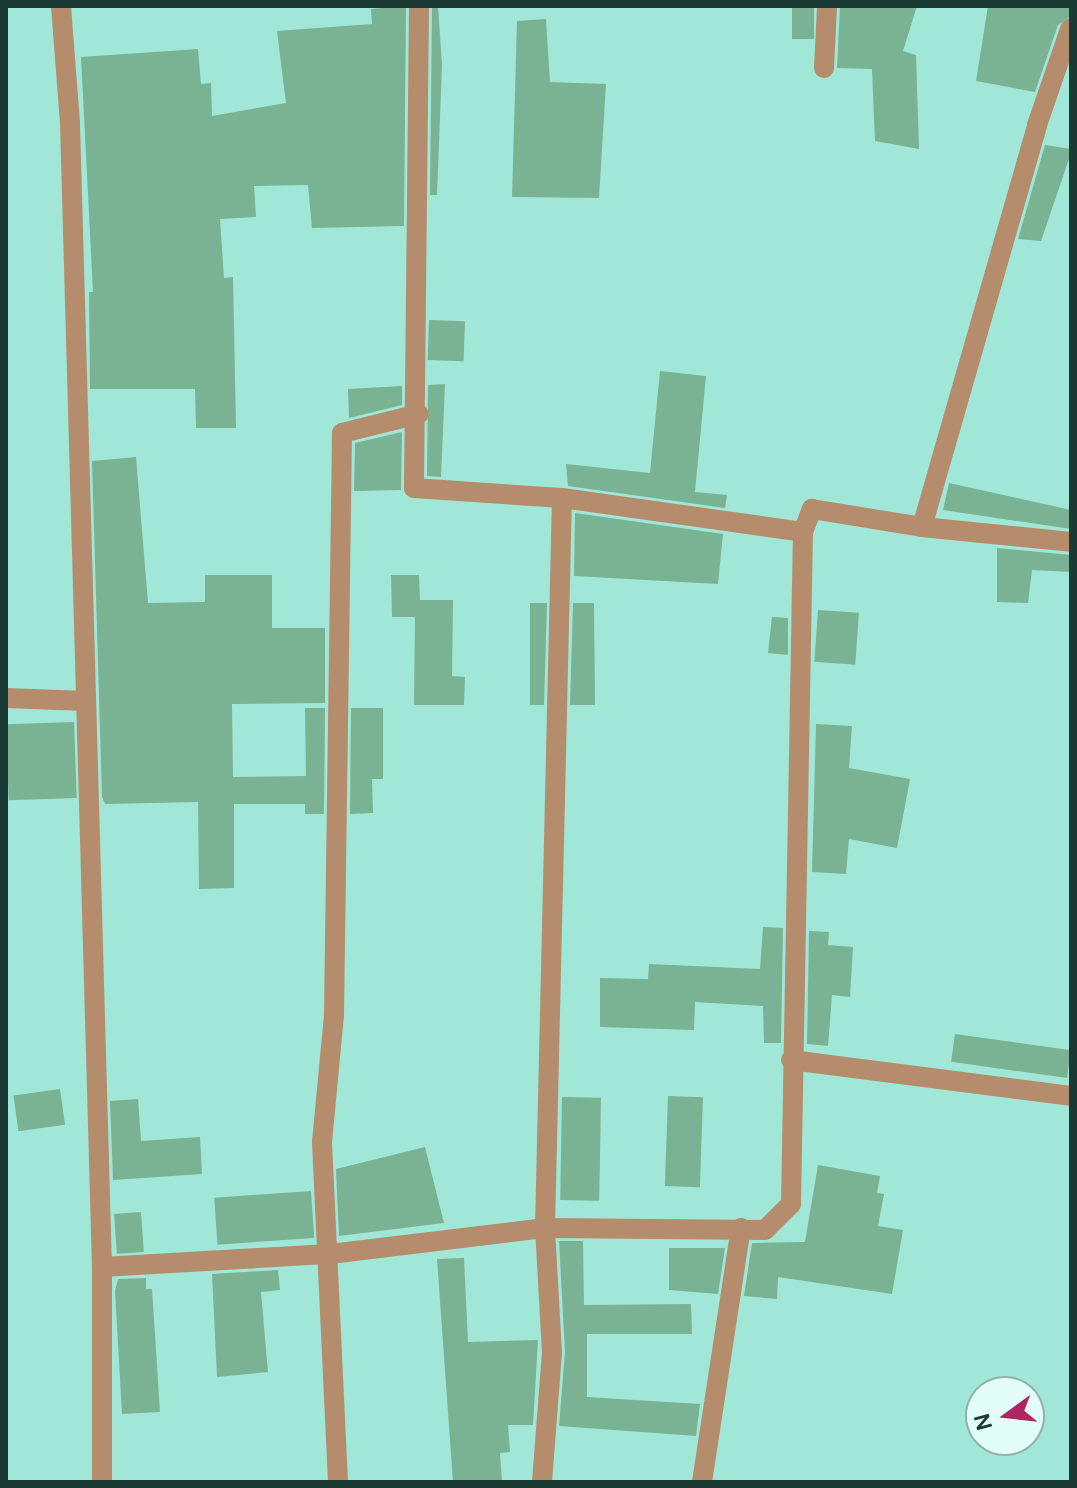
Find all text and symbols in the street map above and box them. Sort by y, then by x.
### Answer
north arrow [965,1376,1045,1456]
text: N [967,1410,999,1433]

